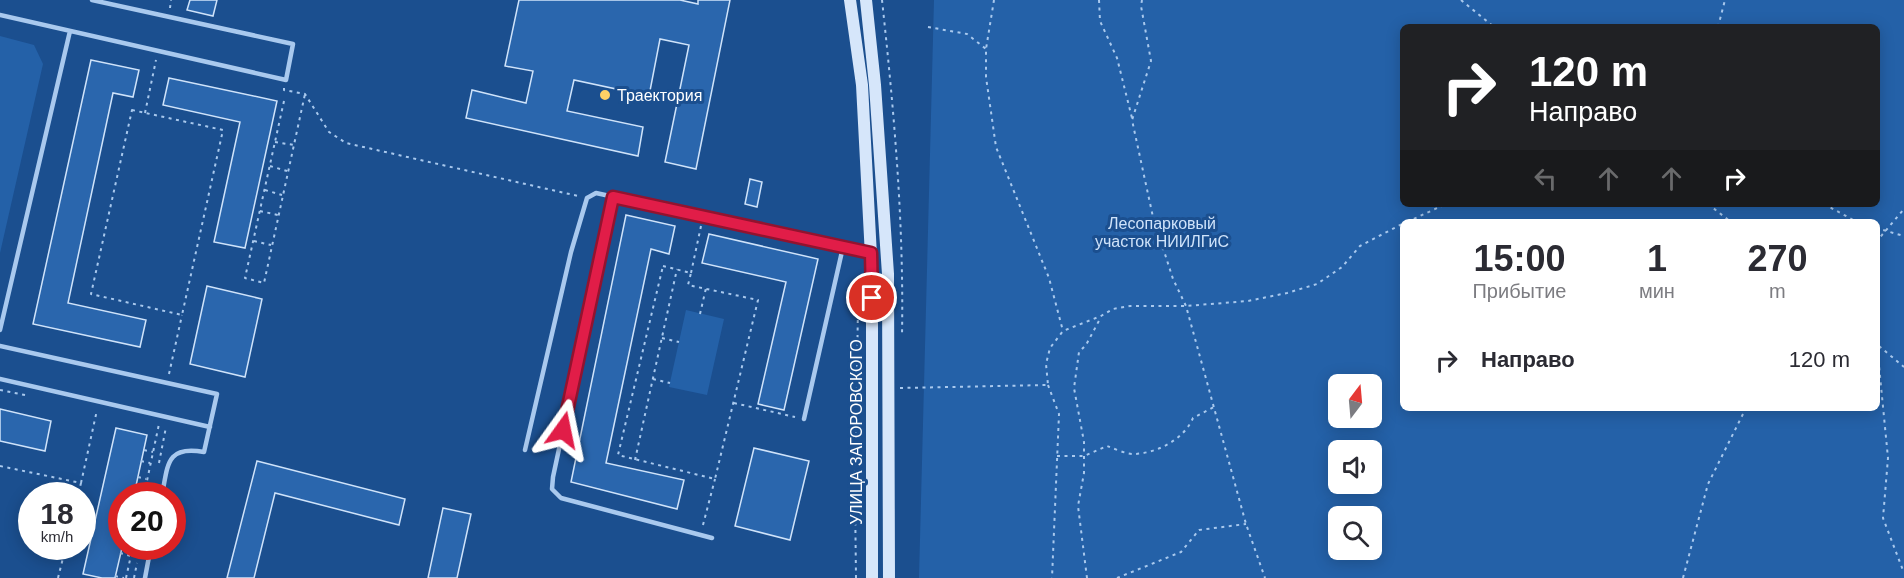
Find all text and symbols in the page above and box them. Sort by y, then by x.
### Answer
icon: right [1430,48,1508,126]
text: 120 m [1529,48,1648,95]
place label: Траектория [617,87,702,104]
marker: Траектория [598,88,612,102]
text: Направо [1529,97,1637,127]
icon: left [1529,162,1562,195]
icon: ahead [1592,162,1625,195]
icon: ahead [1655,162,1688,195]
icon: right [1718,162,1751,195]
park label: Лесопарковый участок НИИЛГиС [1095,215,1229,250]
text: 15:00 [1473,238,1566,279]
text: 1 [1647,238,1667,279]
text: 270 [1747,238,1807,279]
pin [846,272,897,323]
text: Прибытие [1472,280,1566,302]
text: мин [1639,280,1675,302]
text: m [1769,280,1786,302]
icon: arrive [855,281,888,314]
street label: УЛИЦА ЗАГОРОВСКОГО [848,339,865,525]
icon: right [1430,344,1463,377]
text: Направо [1481,347,1575,372]
text: 120 m [1789,347,1850,372]
north arrow [1328,374,1382,428]
map controls [1328,374,1382,560]
position arrow [531,398,595,462]
button: sound [1328,440,1382,494]
speed limit sign: 20 [108,482,186,560]
text: 18 [40,497,74,530]
button: search [1328,506,1382,560]
text: km/h [41,528,73,545]

